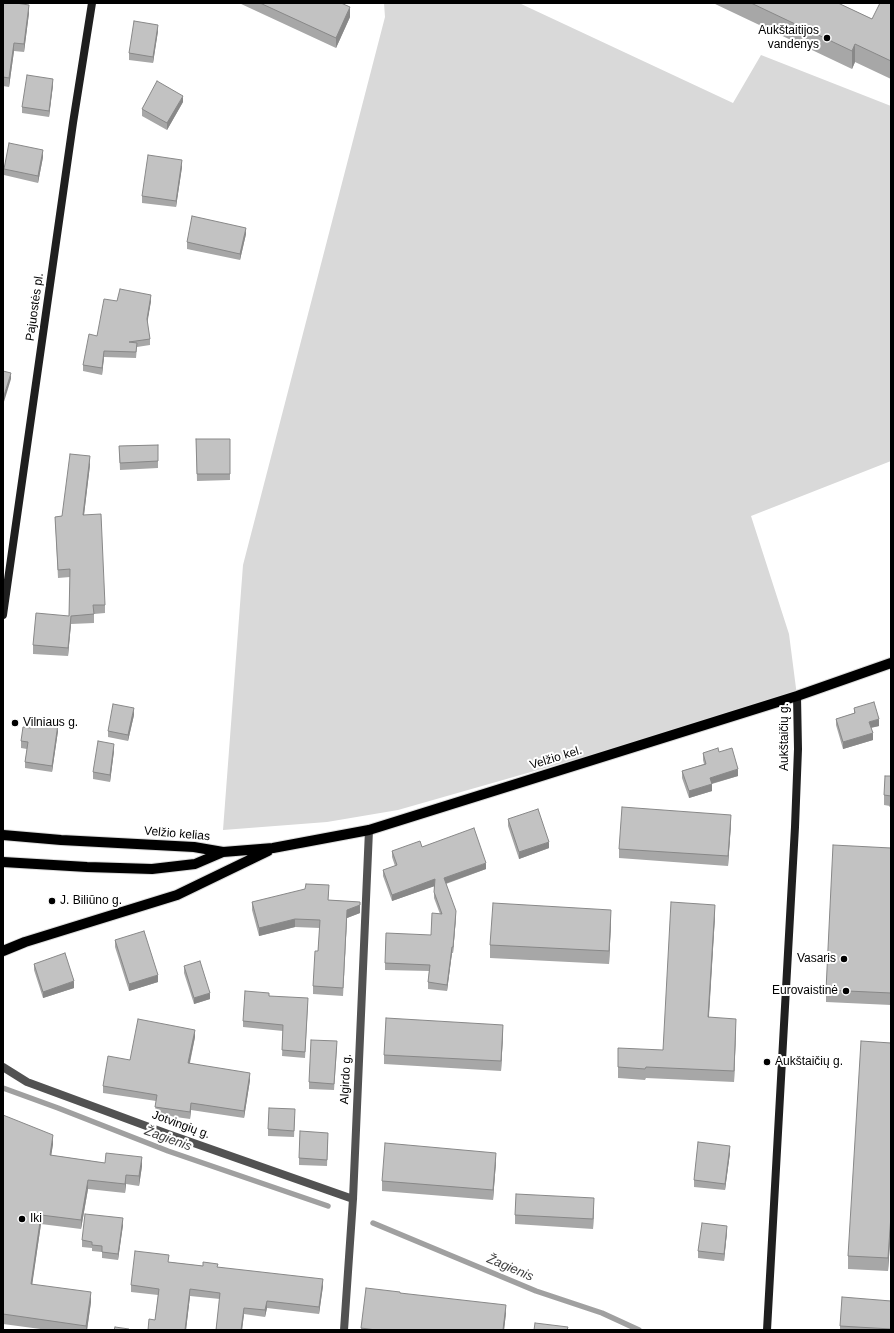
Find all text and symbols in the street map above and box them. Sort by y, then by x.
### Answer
place label: Aukštaitijos vandenys [758,24,819,52]
marker: Aukštaitijos vandenys [822,33,832,43]
street label: Pajuostės pl. [23,272,47,342]
street label: Aukštaičių g. [778,703,792,771]
place label: Vilniaus g. [23,716,78,730]
marker: Vilniaus g. [10,718,20,728]
street label: Velžio kel. [528,743,584,773]
street label: Velžio kelias [143,824,211,844]
place label: J. Biliūno g. [60,894,122,908]
marker: J. Biliūno g. [47,896,57,906]
place label: Vasaris [797,952,836,966]
marker: Vasaris [839,954,849,964]
place label: Eurovaistinė [772,984,838,998]
marker: Eurovaistinė [841,986,851,996]
street label: Algirdo g. [337,1053,355,1105]
place label: Aukštaičių g. [775,1055,843,1069]
marker: Aukštaičių g. [762,1057,772,1067]
street label: Jotvingių g. [150,1108,212,1142]
water label: Žagienis [142,1123,194,1155]
place label: Iki [30,1212,42,1226]
marker: Iki [17,1214,27,1224]
water label: Žagienis [484,1251,536,1285]

